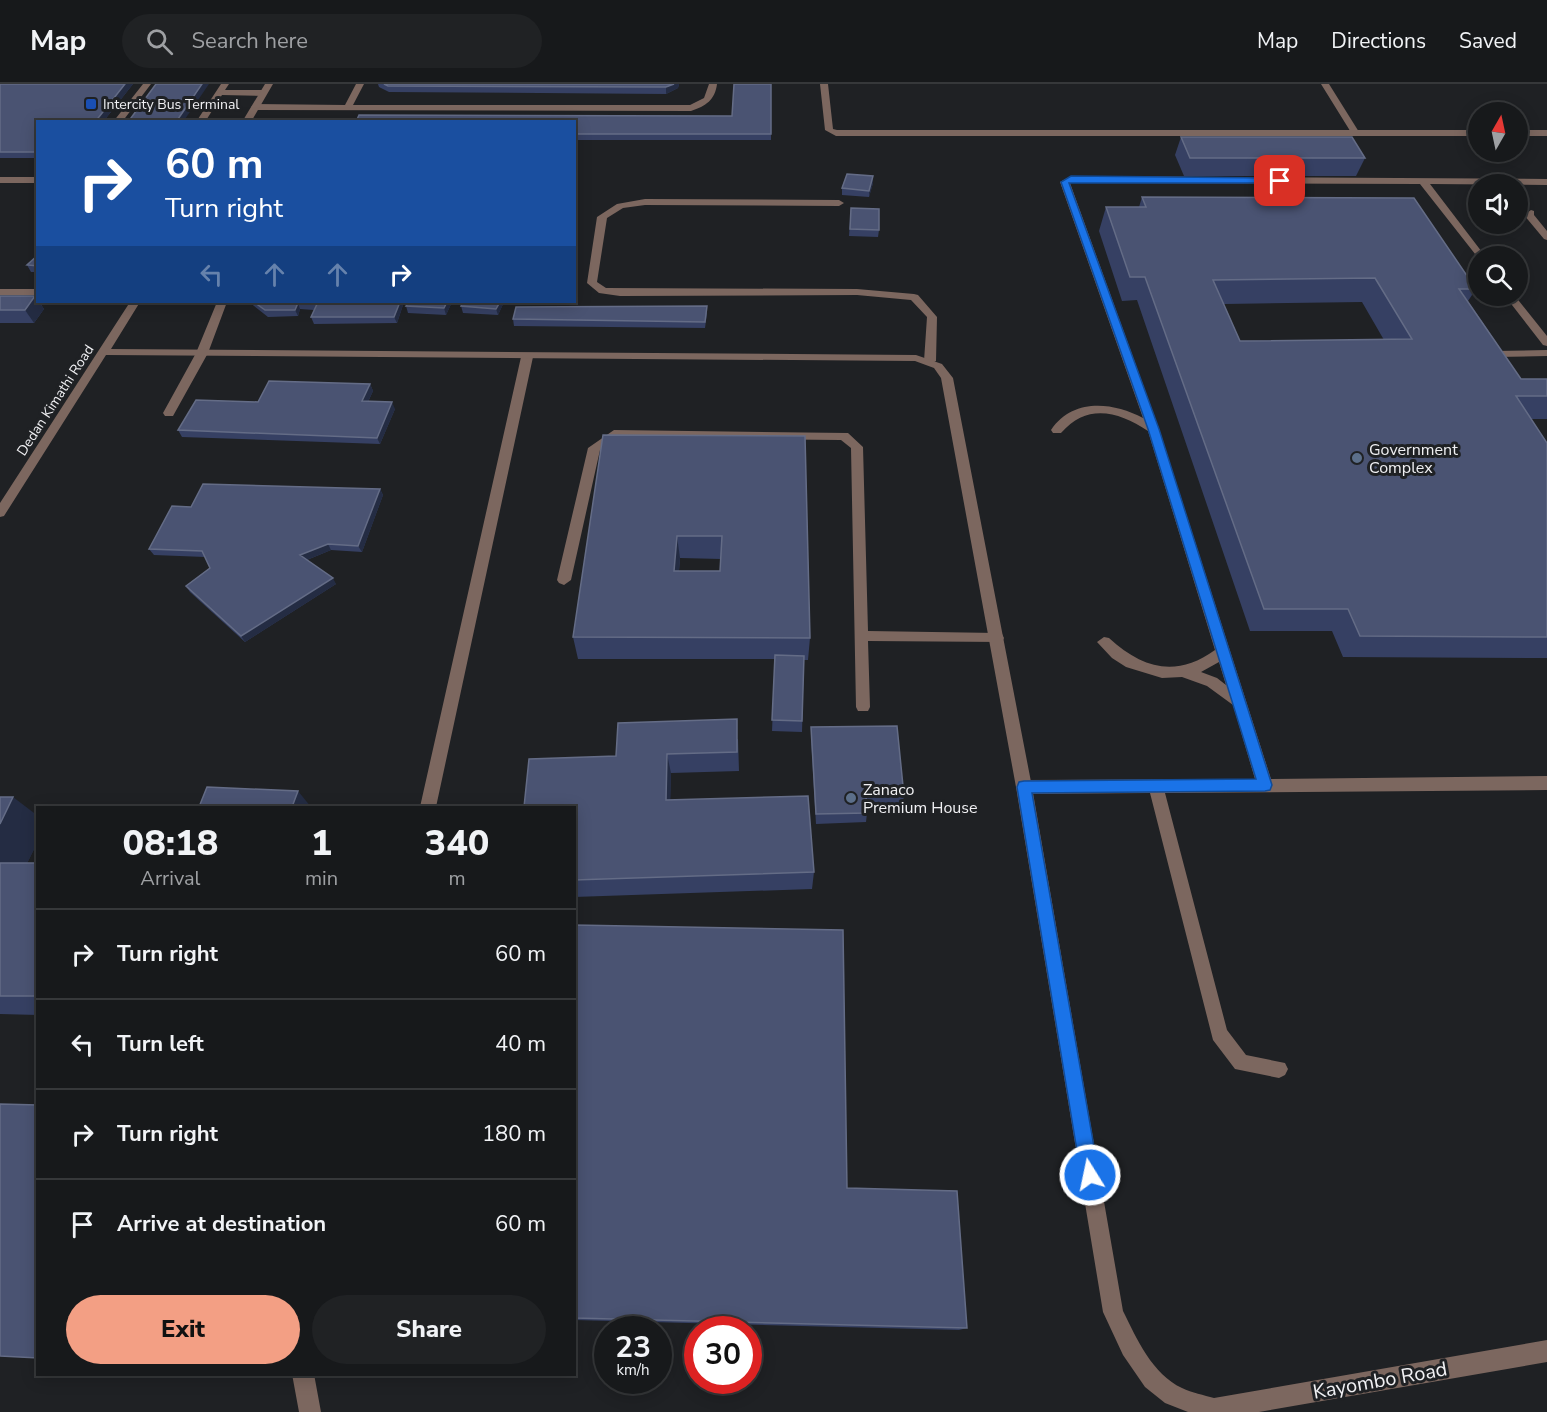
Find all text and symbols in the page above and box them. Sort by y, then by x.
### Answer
search box [122,14,542,68]
text: Map [30,22,86,60]
icon: search [143,25,176,58]
text: Search here [191,26,308,56]
text: Map [1257,27,1298,55]
text: Directions [1331,27,1426,55]
text: Saved [1459,27,1517,55]
place label: Intercity Bus Terminal [103,95,240,114]
marker: Intercity Bus Terminal [84,97,98,111]
north arrow [1468,102,1528,162]
map controls [1468,102,1528,306]
text: 60 m [165,136,264,193]
icon: right [66,144,144,222]
pin [1254,155,1305,206]
icon: arrive [1263,164,1296,197]
button: sound [1468,174,1528,234]
text: Turn right [165,190,283,227]
button: search [1468,246,1528,306]
icon: left [195,258,228,291]
icon: ahead [258,258,291,291]
icon: ahead [321,258,354,291]
icon: right [384,258,417,291]
street label: Dedan Kimathi Road [12,341,98,459]
place label: Government Complex [1369,439,1458,479]
marker: Government Complex [1350,451,1364,465]
place label: Zanaco Premium House [863,779,978,819]
marker: Zanaco Premium House [844,791,858,805]
text: 08:18 [123,819,218,868]
text: 1 [311,819,332,868]
text: 340 [425,819,489,868]
text: Arrival [140,865,201,892]
text: min [305,865,338,892]
text: m [448,865,466,892]
icon: right [66,938,99,971]
text: Turn right [117,939,218,969]
text: 60 m [495,939,546,969]
icon: left [66,1028,99,1061]
text: Turn left [117,1029,204,1059]
text: 40 m [495,1029,546,1059]
icon: right [66,1118,99,1151]
text: Turn right [117,1119,218,1149]
text: 180 m [482,1119,546,1149]
position arrow [1058,1143,1122,1207]
icon: arrive [66,1208,99,1241]
text: Arrive at destination [117,1209,326,1239]
text: 60 m [495,1209,546,1239]
button: Exit [66,1295,300,1364]
button: Share [312,1295,546,1364]
speed limit sign: 30 [684,1316,762,1394]
text: 23 [615,1327,651,1368]
street label: Kayombo Road [1311,1355,1449,1406]
text: km/h [616,1360,650,1380]

